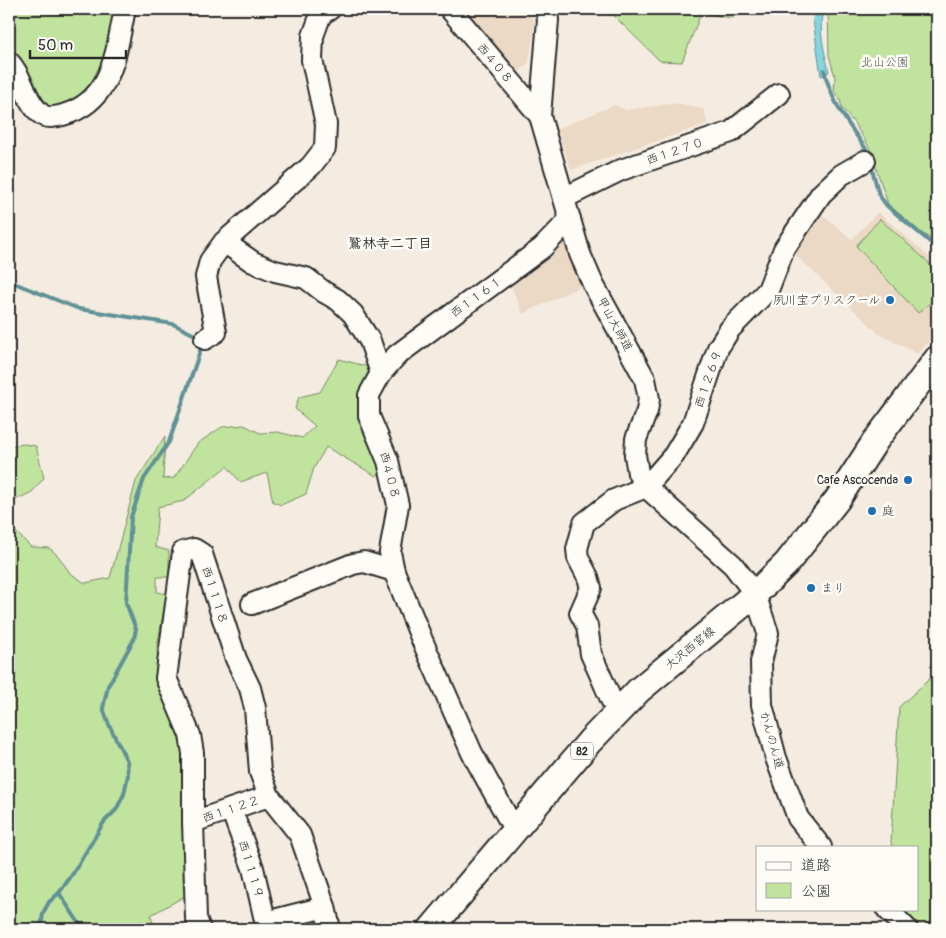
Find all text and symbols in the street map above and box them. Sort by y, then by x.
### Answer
scale bar [30,28,126,60]
text: 50 m [38,36,73,55]
street label: 西４０８ [473,40,516,87]
park label: 北山公園 [861,55,909,70]
street label: 西１２７０ [644,135,706,168]
district label: 鷲林寺二丁目 [348,235,432,252]
street label: 西１１６１ [448,274,505,321]
place label: 夙川宝プリスクール [773,293,880,308]
street label: 甲山大師道 [593,294,636,354]
marker: 夙川宝プリスクール [884,294,896,306]
street label: 西１２６９ [692,348,725,410]
street label: 西４０８ [376,450,403,500]
place label: Cafe Ascocenda [817,473,898,488]
marker: Cafe Ascocenda [902,474,914,486]
place label: 庭 [882,504,894,519]
marker: 庭 [866,505,878,517]
street label: 西１１１８ [198,564,231,626]
place label: まり [821,581,845,596]
marker: まり [805,582,817,594]
street label: 大沢西宮線 [662,624,718,673]
street label: かんのん道 [756,709,787,771]
road number: 82 [571,742,593,759]
street label: 西１１２２ [200,793,262,826]
street label: 西１１１９ [235,838,266,900]
legend [756,846,918,910]
text: 道路 [801,856,831,875]
text: 公園 [801,882,831,901]

